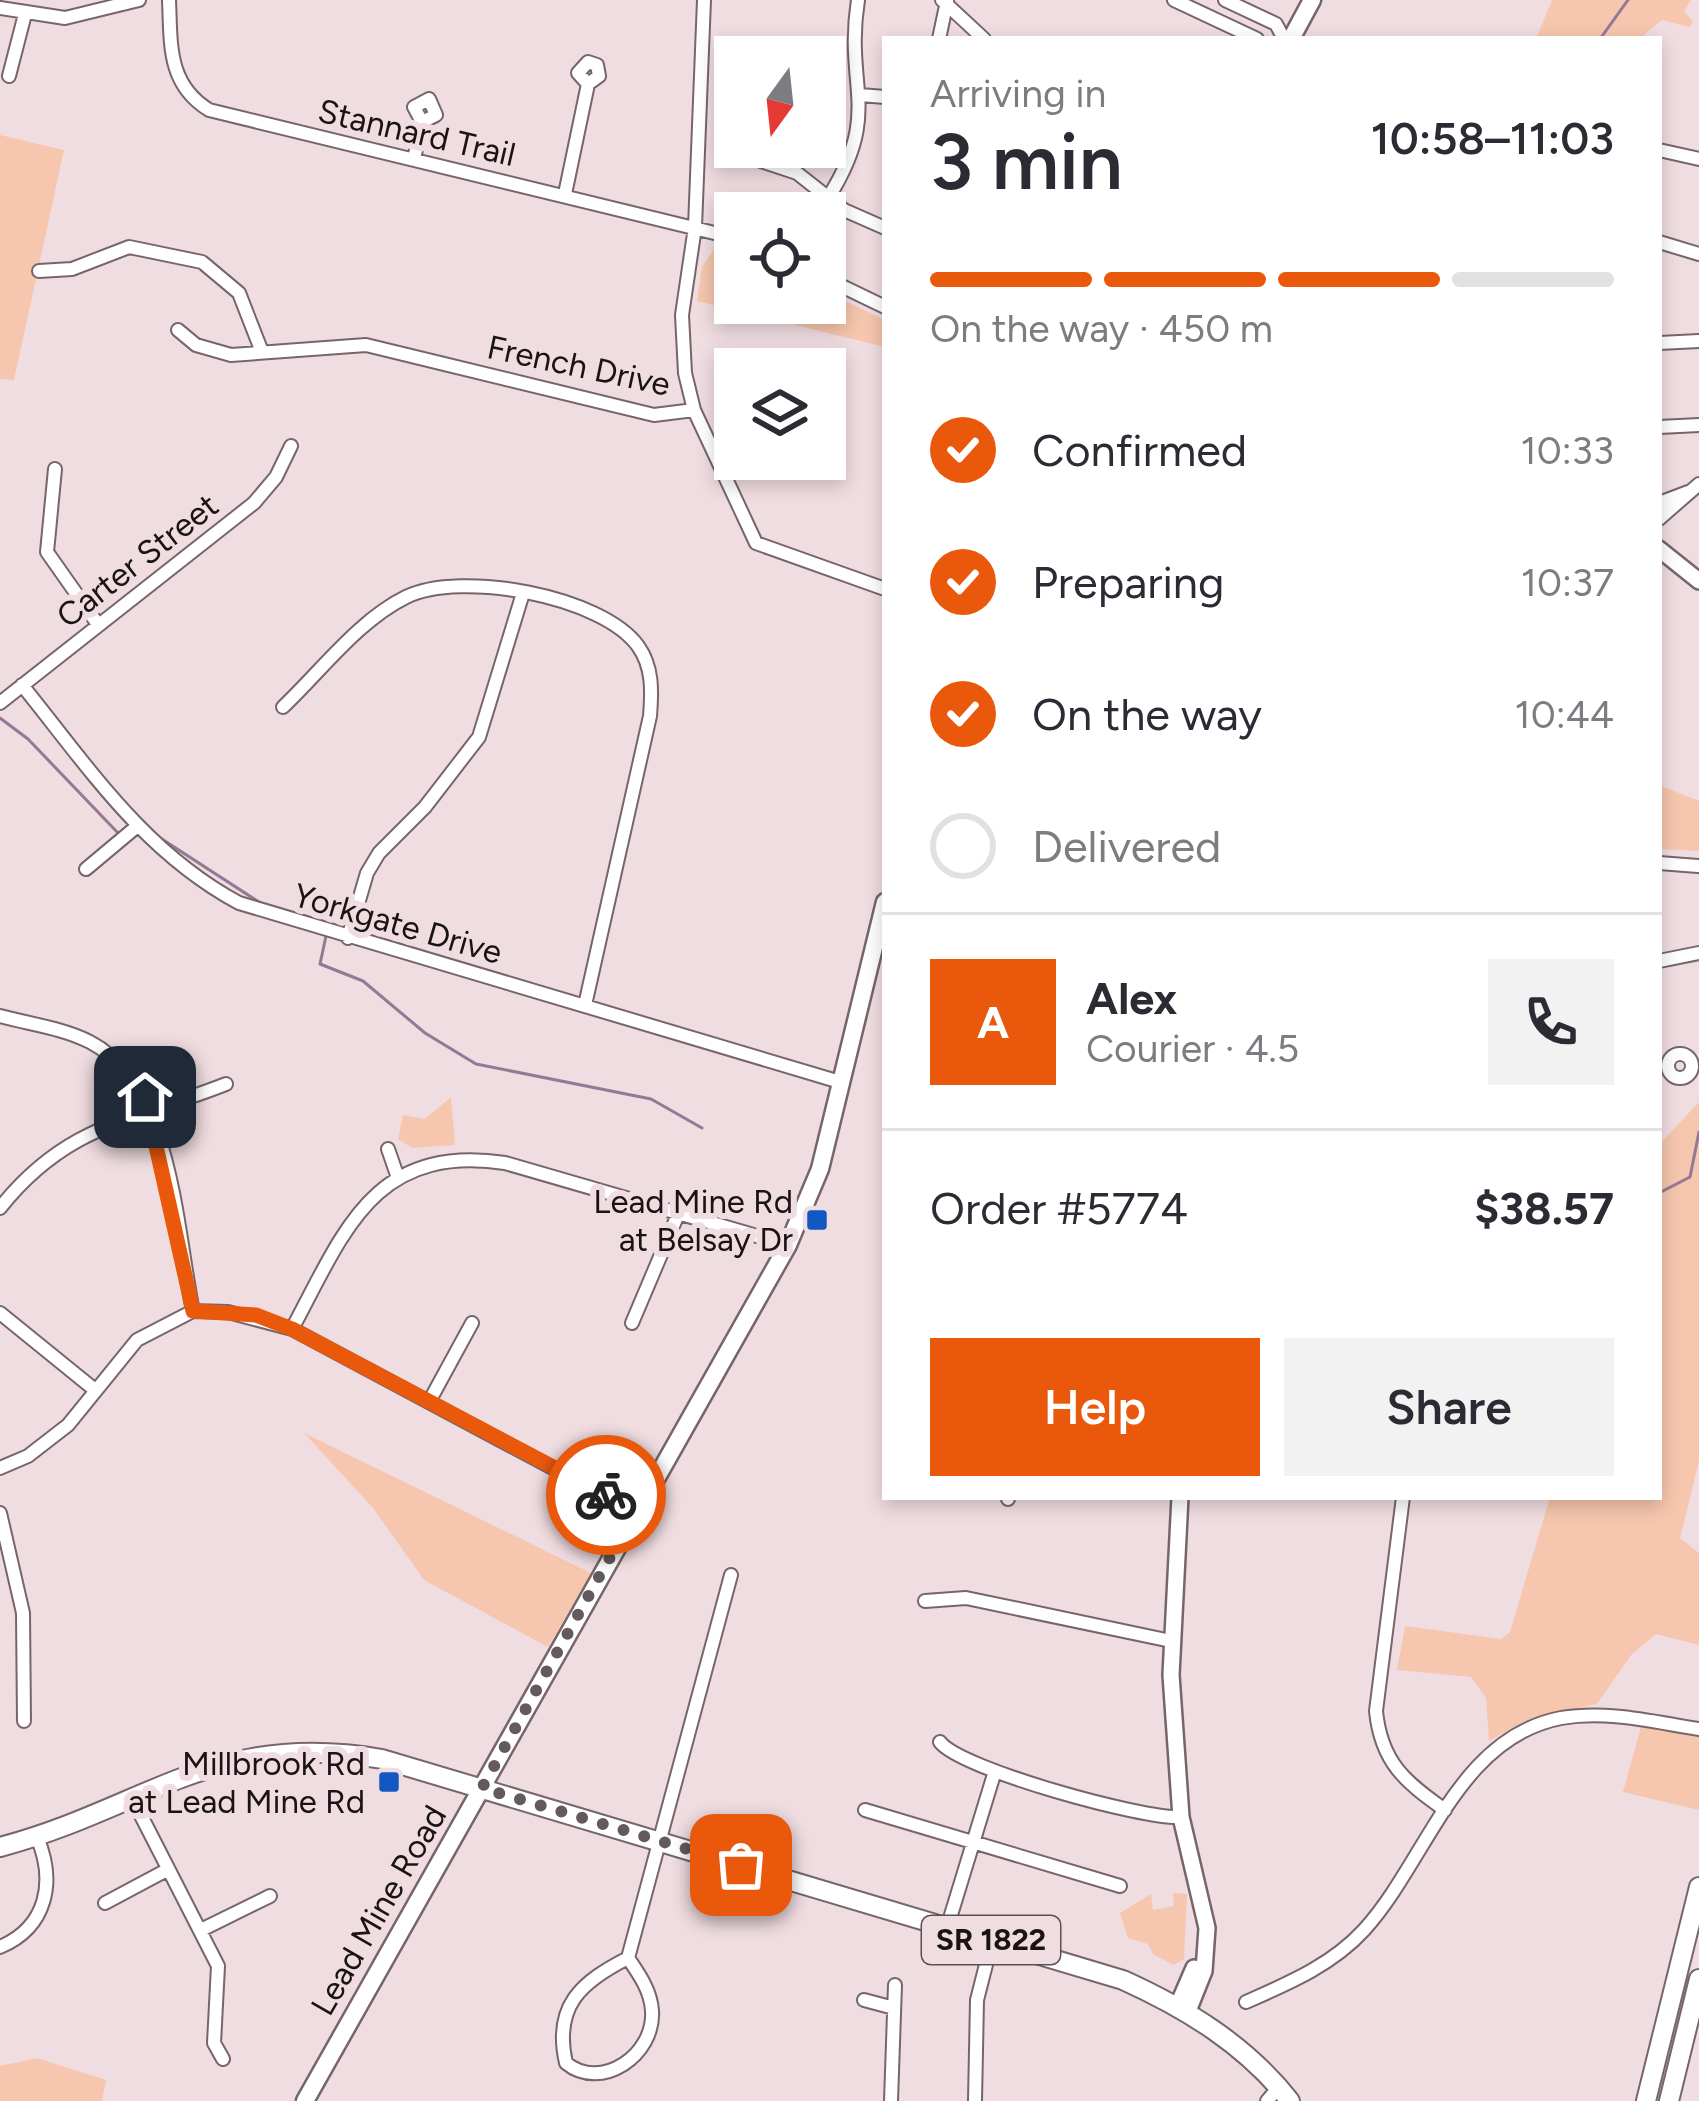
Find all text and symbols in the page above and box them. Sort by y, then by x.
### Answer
north arrow [714,36,846,168]
map controls [714,36,846,480]
text: Arriving in [930,70,1106,117]
street label: Stannard Trail [314,91,519,174]
text: 10:58–11:03 [1371,111,1614,165]
text: 3 min [930,115,1123,209]
button: locate [714,192,846,324]
text: On the way · 450 m [930,305,1273,352]
street label: French Drive [484,327,674,404]
button: layers [714,348,846,480]
icon: check [930,417,996,483]
text: Confirmed [1032,423,1247,477]
text: 10:33 [1521,427,1614,474]
street label: Carter Street [49,485,226,635]
icon: check [930,549,996,615]
text: Preparing [1032,555,1224,609]
text: 10:37 [1521,559,1614,606]
icon: check [930,681,996,747]
text: On the way [1032,687,1262,741]
text: 10:44 [1515,691,1614,738]
text: Delivered [1032,819,1221,873]
street label: Yorkgate Drive [289,875,507,972]
button: phone [1488,959,1614,1085]
text: Alex [1086,971,1177,1025]
text: A [977,995,1009,1049]
text: Courier · 4.5 [1086,1025,1299,1072]
pin [94,1046,196,1148]
icon: home [112,1064,178,1130]
text: Order #5774 [930,1181,1188,1235]
text: $38.57 [1474,1181,1614,1235]
place label: Lead Mine Rd at Belsay Dr [593,1182,793,1259]
marker: Lead Mine Rd at Belsay Dr [804,1207,830,1233]
button: Help [930,1338,1260,1476]
button: Share [1284,1338,1614,1476]
courier [546,1435,666,1555]
icon: bike [573,1462,639,1528]
place label: Millbrook Rd at Lead Mine Rd [128,1744,365,1821]
marker: Millbrook Rd at Lead Mine Rd [376,1769,402,1795]
street label: Lead Mine Road [303,1798,454,2022]
pin [690,1814,792,1916]
icon: bag [708,1832,774,1898]
road number: SR 1822 [922,1916,1060,1964]

